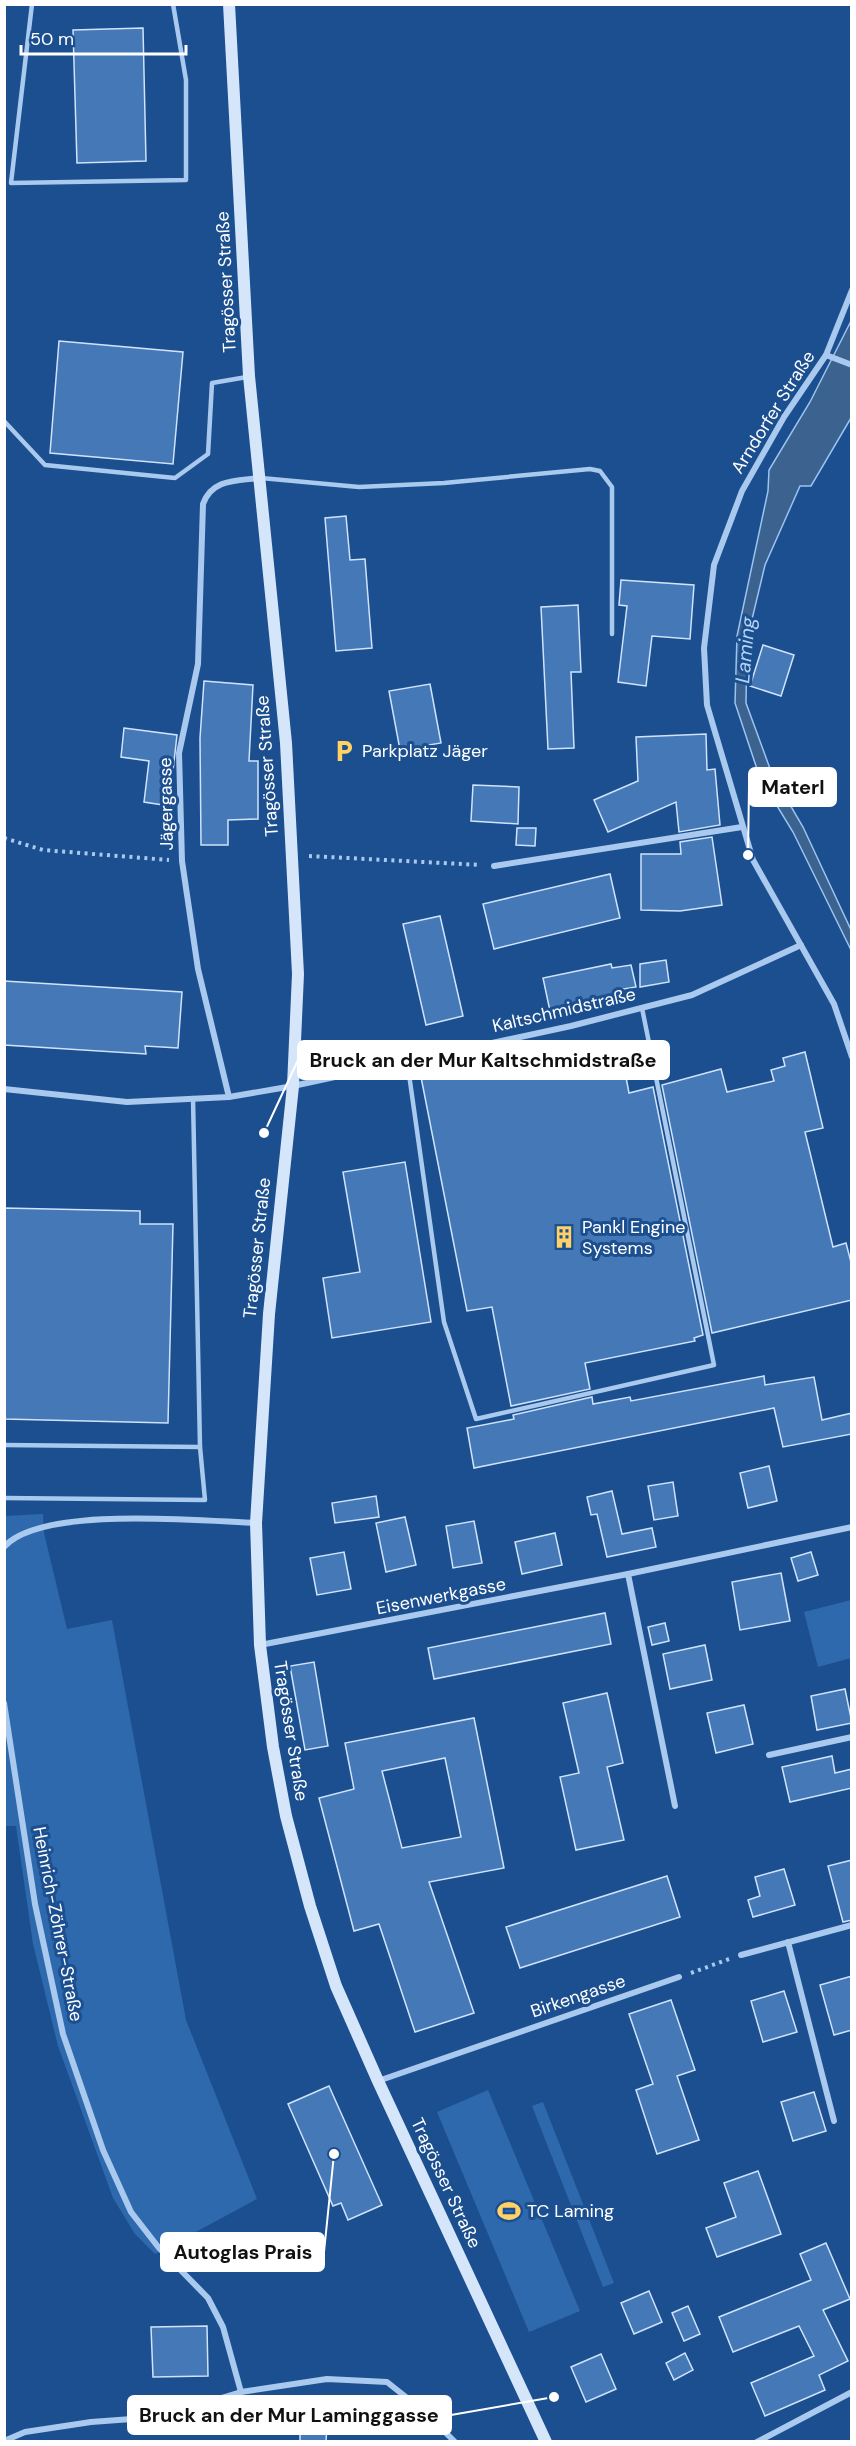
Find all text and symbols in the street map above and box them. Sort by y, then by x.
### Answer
scale bar [21,18,186,56]
text: 50 m [30,27,74,51]
street label: Tragösser Straße [210,211,242,353]
street label: Arndorfer Straße [726,346,820,478]
water label: Laming [729,615,761,684]
street label: Tragösser Straße [250,695,284,837]
parking icon: Parkplatz Jäger [331,738,357,764]
place label: Parkplatz Jäger [362,739,488,763]
street label: Jägergasse [153,757,179,851]
callout: Materl [749,768,836,806]
text: Materl [761,774,825,800]
street label: Kaltschmidstraße [490,982,638,1038]
callout: Bruck an der Mur Kaltschmidstraße [298,1041,669,1079]
text: Bruck an der Mur Kaltschmidstraße [309,1047,657,1073]
street label: Tragösser Straße [238,1176,276,1320]
place label: Pankl Engine Systems [582,1215,685,1260]
building icon: Pankl Engine Systems [551,1224,577,1250]
street label: Eisenwerkgasse [374,1572,508,1620]
street label: Tragösser Straße [268,1659,314,1803]
street label: Heinrich-Zöhrer-Straße [27,1825,89,2023]
street label: Birkengasse [527,1969,629,2023]
street label: Tragösser Straße [405,2114,487,2252]
sports icon: TC Laming [496,2198,522,2224]
place label: TC Laming [527,2199,614,2223]
callout: Autoglas Prais [161,2233,324,2271]
text: Autoglas Prais [174,2239,312,2265]
callout: Bruck an der Mur Laminggasse [128,2396,451,2434]
text: Bruck an der Mur Laminggasse [139,2402,439,2428]

